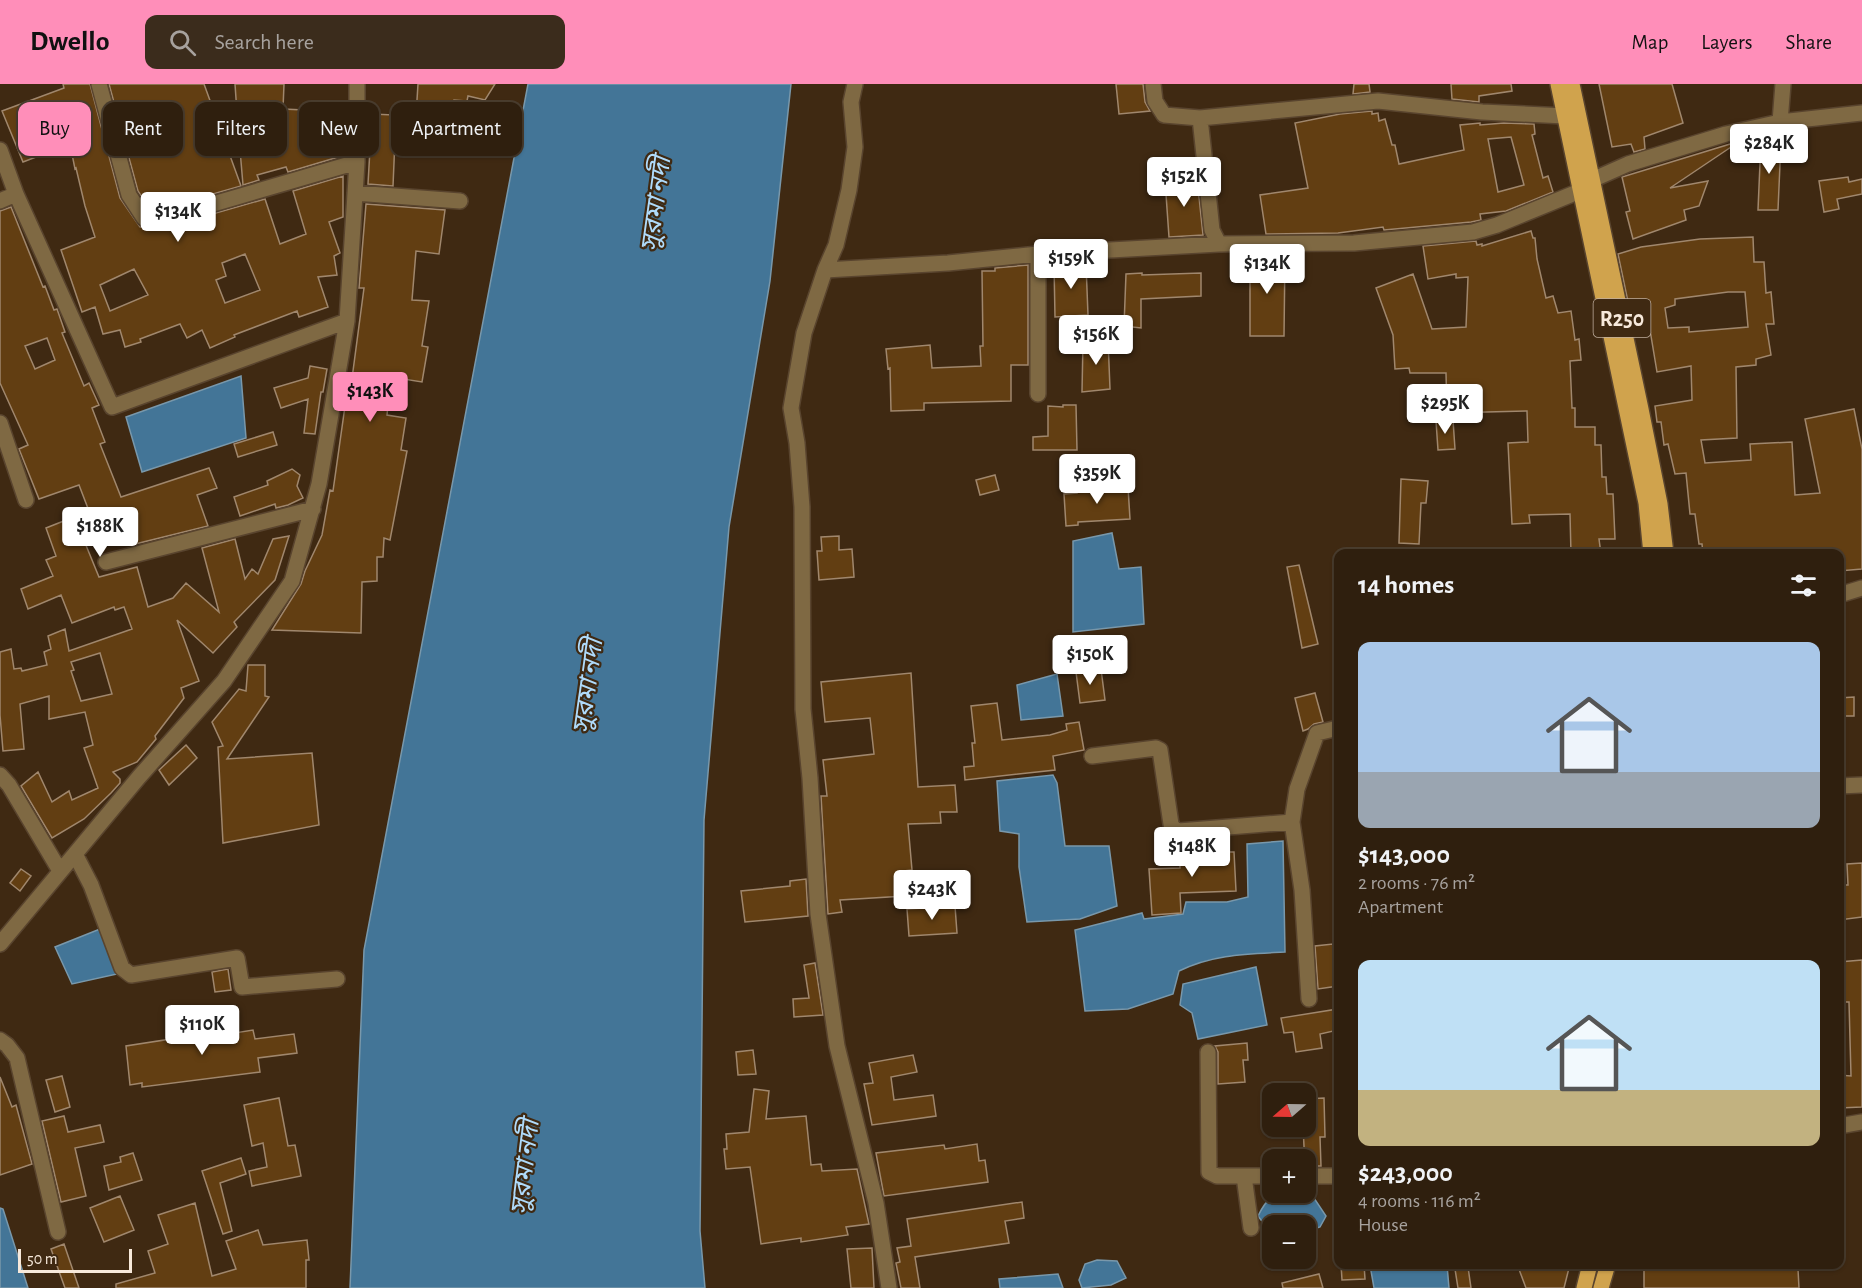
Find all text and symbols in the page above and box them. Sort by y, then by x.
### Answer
search box [145,15,565,69]
icon: search [166,26,199,59]
text: Dwello [30,28,109,56]
text: Search here [214,31,314,53]
text: Map [1632,32,1668,53]
text: Layers [1701,32,1752,53]
text: Share [1785,32,1832,53]
chip: Buy [18,102,91,156]
chip: Rent [103,102,183,156]
chip: Filters [195,102,287,156]
chip: New [299,102,379,156]
chip: Apartment [391,102,522,156]
pin: $284K [1727,124,1811,175]
text: $284K [1744,133,1794,153]
water label: সুরমা নদী [634,150,677,253]
pin: $152K [1142,157,1226,208]
text: $152K [1161,166,1207,186]
pin: $134K [136,192,220,243]
text: $134K [155,201,201,221]
pin: $159K [1029,239,1113,290]
pin: $134K [1225,244,1309,295]
text: $159K [1048,248,1094,268]
text: $134K [1244,253,1290,273]
road number: R250 [1594,299,1650,337]
pin: $156K [1054,315,1138,366]
text: $156K [1073,324,1119,344]
pin: $143K [328,372,412,423]
text: $143K [347,381,393,401]
pin: $295K [1403,384,1487,435]
text: $295K [1421,393,1469,413]
pin: $359K [1055,454,1139,505]
text: $359K [1073,463,1121,483]
pin: $188K [58,507,142,558]
text: $188K [76,516,124,536]
icon: filters [1787,569,1820,602]
text: 14 homes [1358,572,1454,598]
water label: সুরমা নদী [566,632,609,735]
pin: $150K [1048,635,1132,686]
text: $150K [1067,644,1113,664]
icon: home [1535,681,1643,789]
pin: $148K [1150,827,1234,878]
text: $148K [1168,836,1216,856]
text: $143,000 [1358,842,1450,868]
pin: $243K [890,870,974,921]
text: 2 rooms · 76 m² [1358,873,1475,893]
text: $243K [908,879,956,899]
text: Apartment [1358,897,1443,917]
icon: home [1535,999,1643,1107]
pin: $110K [160,1005,244,1056]
text: $110K [179,1014,225,1034]
north arrow [1262,1083,1316,1137]
map controls [1262,1083,1316,1269]
water label: সুরমা নদী [503,1113,545,1216]
button: + [1262,1149,1316,1203]
text: $243,000 [1358,1160,1453,1186]
text: 4 rooms · 116 m² [1358,1191,1481,1211]
button: − [1262,1215,1316,1269]
text: House [1358,1215,1408,1235]
scale bar [18,1246,132,1274]
text: 50 m [27,1251,58,1267]

